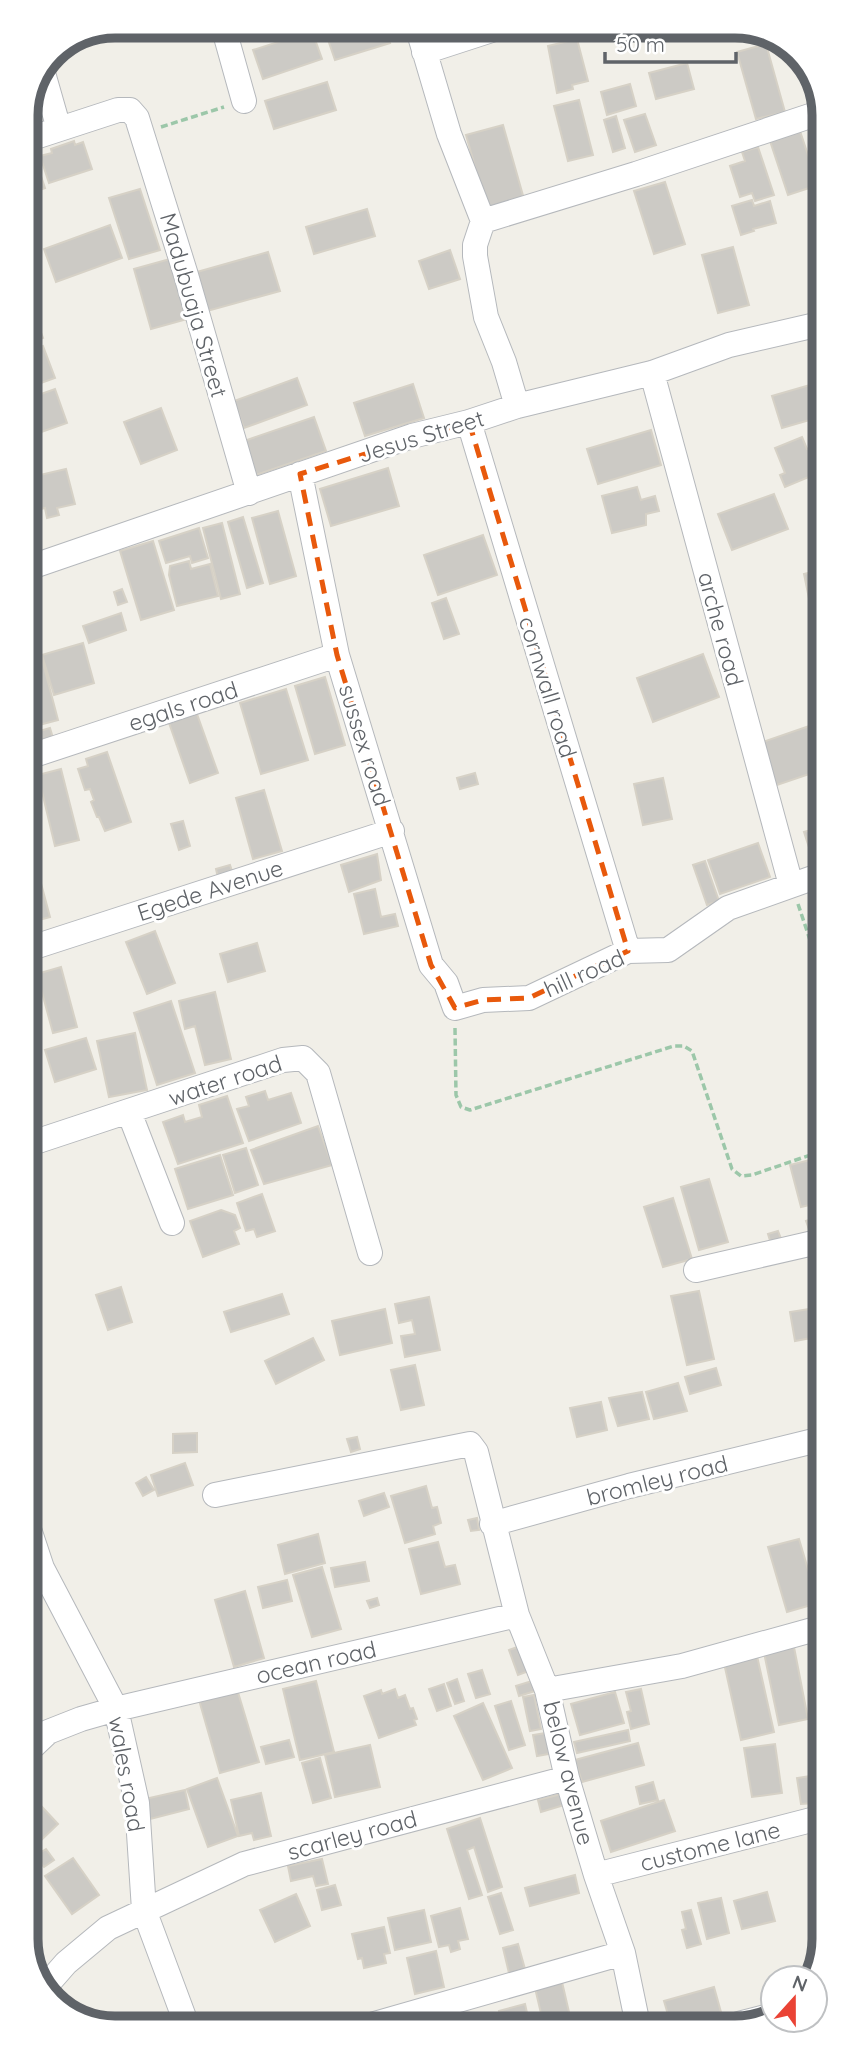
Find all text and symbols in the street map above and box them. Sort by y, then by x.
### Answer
scale bar [605,21,736,65]
text: 50 m [616,31,665,57]
street label: Madubuaja Street [154,209,234,401]
street label: Jesus Street [355,403,488,469]
street label: arche road [692,569,750,689]
street label: cornwall road [513,613,583,761]
street label: egals road [125,675,241,737]
street label: sussex road [333,681,397,809]
street label: Egede Avenue [133,853,287,927]
street label: hill road [539,942,629,1004]
street label: water road [165,1048,285,1112]
street label: bromley road [583,1448,731,1512]
street label: ocean road [253,1634,379,1690]
street label: below avenue [537,1698,601,1848]
street label: wales road [103,1714,151,1834]
street label: scarley road [284,1804,420,1866]
street label: custome lane [637,1815,783,1877]
north arrow [759,1964,829,2034]
text: N [789,1969,811,1997]

